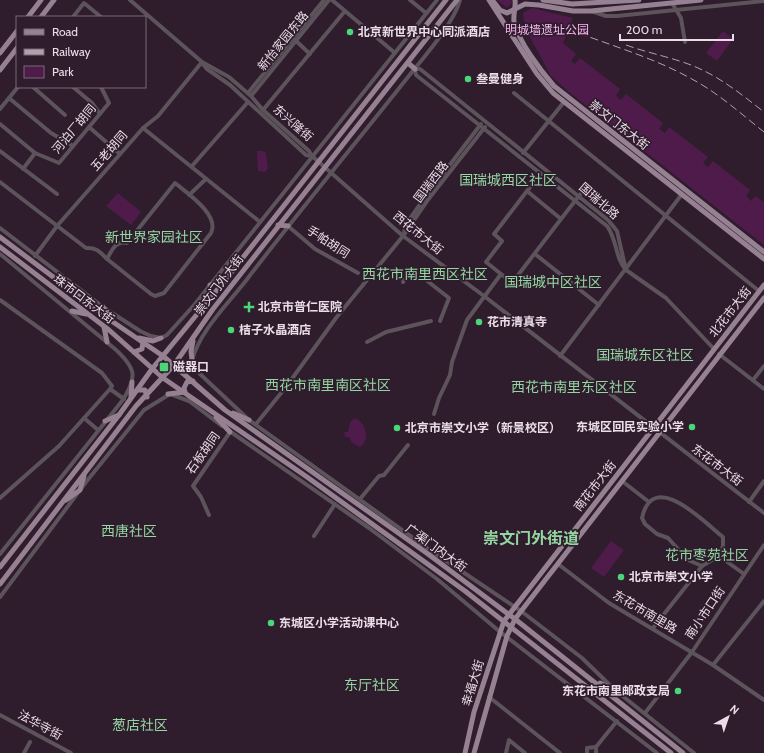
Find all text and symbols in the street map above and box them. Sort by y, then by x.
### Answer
street label: 新怡家园东路 [254,8,311,73]
legend [16,16,146,88]
scale bar [620,16,733,42]
park label: 明城墙遗址公园 [505,22,589,37]
text: 200 m [626,22,662,37]
text: Road [52,24,78,39]
place label: 北京新世界中心同派酒店 [358,24,490,39]
marker: 北京新世界中心同派酒店 [345,27,355,37]
text: Railway [52,44,90,59]
text: Park [52,64,74,79]
place label: 叁曼健身 [476,71,524,86]
marker: 叁曼健身 [463,74,473,84]
street label: 崇文门东大街 [586,97,652,153]
street label: 河泊厂胡同 [49,101,99,156]
street label: 东兴隆街 [270,101,316,144]
street label: 五老胡同 [87,128,130,174]
street label: 国瑞西路 [410,158,451,205]
district label: 国瑞城西区社区 [459,171,557,189]
street label: 国瑞北路 [576,179,622,222]
street label: 西花市大街 [390,208,446,257]
street label: 手帕胡同 [304,222,352,261]
district label: 新世界家园社区 [105,228,203,246]
street label: 崇文门外大街 [191,251,246,318]
district label: 西花市南里西区社区 [362,265,488,283]
street label: 珠市口东大街 [51,271,118,326]
district label: 国瑞城中区社区 [504,273,602,291]
street label: 北花市大街 [705,283,754,340]
place label: 北京市普仁医院 [258,299,342,314]
marker: 北京市普仁医院 [243,301,255,313]
place label: 花市清真寺 [487,314,547,329]
marker: 花市清真寺 [474,317,484,327]
place label: 桔子水晶酒店 [239,322,311,337]
marker: 桔子水晶酒店 [226,325,236,335]
district label: 国瑞城东区社区 [596,346,694,364]
place label: 磁器口 [173,359,209,374]
marker: 磁器口 [158,361,170,373]
district label: 西花市南里南区社区 [265,376,391,394]
district label: 西花市南里东区社区 [511,378,637,396]
place label: 东城区回民实验小学 [576,419,684,434]
place label: 北京市崇文小学（新景校区） [405,420,561,435]
marker: 东城区回民实验小学 [687,422,697,432]
marker: 北京市崇文小学（新景校区） [392,423,402,433]
street label: 石板胡同 [183,429,223,477]
street label: 东花市大街 [689,441,746,489]
street label: 南花市大街 [570,457,619,514]
street label: 广渠门内大街 [403,520,470,575]
district label: 西唐社区 [101,522,157,540]
district label: 崇文门外街道 [483,529,579,548]
district label: 花市枣苑社区 [665,546,749,564]
place label: 北京市崇文小学 [629,569,713,584]
marker: 北京市崇文小学 [616,572,626,582]
street label: 南小市口街 [682,584,728,642]
street label: 东花市南里路 [611,587,680,637]
place label: 东城区小学活动课中心 [279,615,399,630]
marker: 东城区小学活动课中心 [266,618,276,628]
street label: 幸福大街 [458,658,487,708]
district label: 东厅社区 [344,676,400,694]
place label: 东花市南里邮政支局 [562,683,670,698]
marker: 东花市南里邮政支局 [673,686,683,696]
north arrow [708,697,748,737]
text: N [727,701,742,717]
street label: 法华寺街 [16,707,65,742]
district label: 葱店社区 [112,716,168,734]

